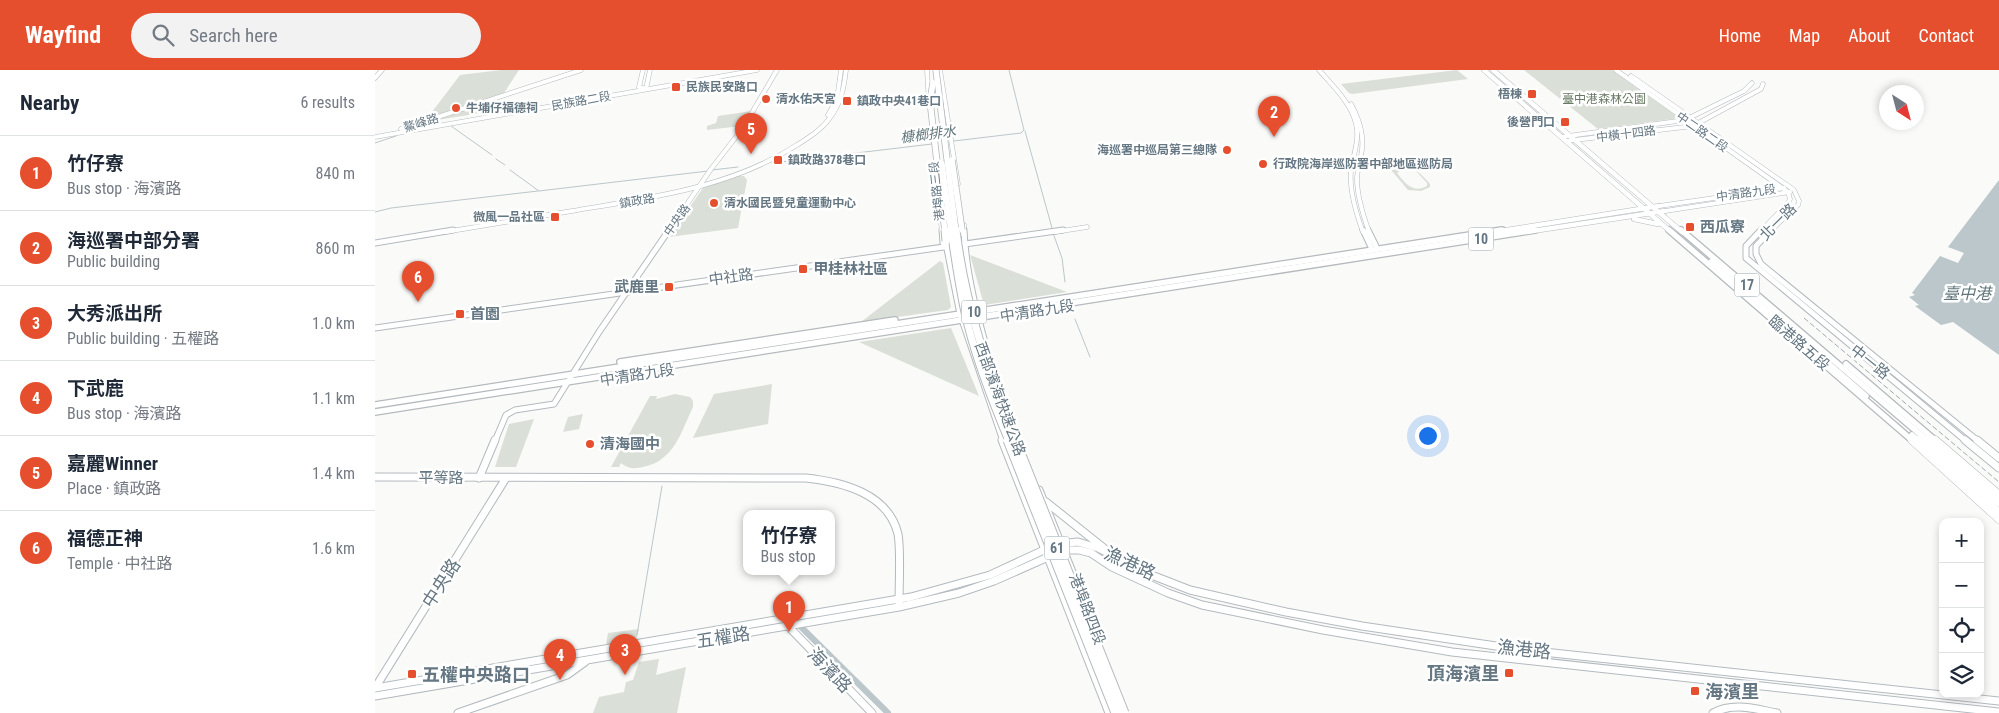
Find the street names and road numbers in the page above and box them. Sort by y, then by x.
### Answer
street label: 民族路二段 [550,89,612,113]
street label: 中二路二段 [1673,109,1731,155]
street label: 鰲峰路 [402,111,440,135]
street label: 中橫十四路 [1595,123,1657,145]
street label: 港埠路三段 [927,160,947,222]
street label: 中清路九段 [1715,182,1777,204]
street label: 鎮政路 [618,191,656,211]
street label: 北一路 [1756,200,1800,244]
street label: 中央路 [661,201,693,239]
road number: 10 [1469,227,1493,250]
street label: 中社路 [707,265,755,289]
road number: 17 [1735,274,1759,296]
street label: 中清路九段 [999,296,1075,326]
road number: 10 [961,300,987,323]
street label: 臨港路五段 [1765,312,1833,374]
street label: 西部濱海快速公路 [971,340,1029,458]
street label: 中一路 [1847,341,1893,383]
street label: 中清路九段 [599,360,675,390]
street label: 平等路 [418,469,464,487]
road number: 61 [1045,536,1069,559]
street label: 漁港路 [1101,542,1159,584]
street label: 中央路 [417,555,465,611]
street label: 港埠路四段 [1065,571,1109,647]
street label: 五權路 [695,622,751,652]
street label: 漁港路 [1496,636,1552,662]
street label: 海濱路 [804,643,856,697]

